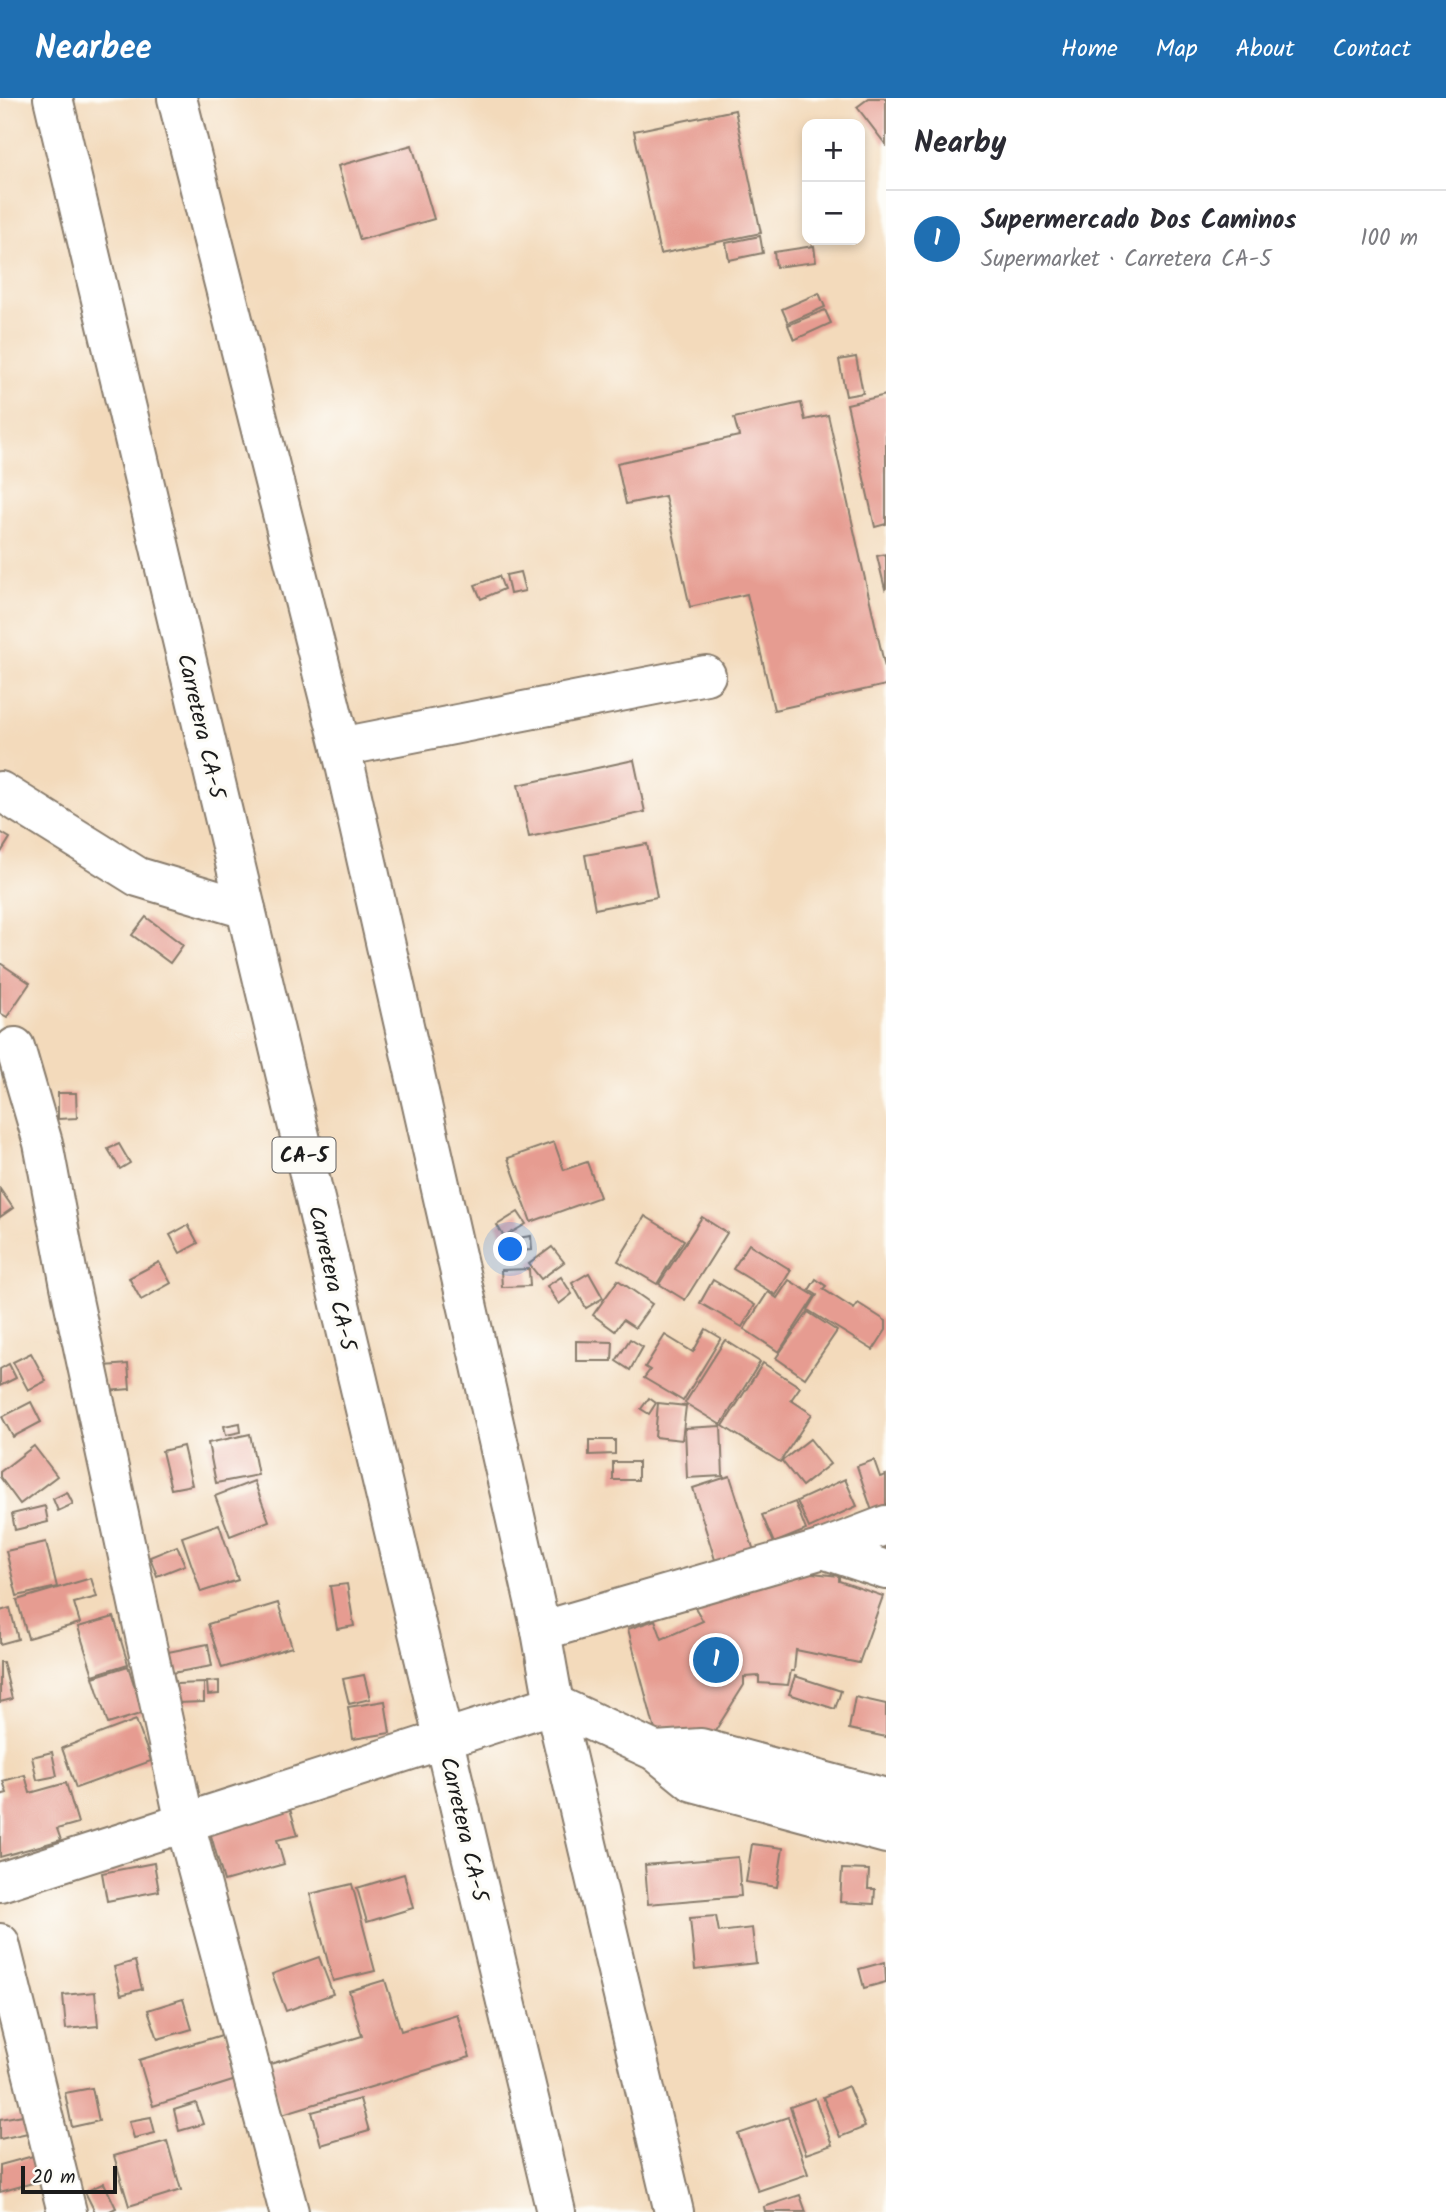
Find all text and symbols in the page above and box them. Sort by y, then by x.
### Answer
text: Nearbee [35,23,152,76]
text: Home [1061,30,1118,69]
text: Map [1156,30,1198,69]
text: About [1236,30,1294,69]
text: Contact [1332,30,1411,69]
map controls [802,119,865,245]
button: + [802,119,865,182]
text: Nearby [914,120,1006,168]
button: − [802,182,865,245]
text: Supermercado Dos Caminos [981,200,1296,242]
text: 1 [934,221,940,257]
text: 100 m [1360,221,1418,257]
text: Supermarket · Carretera CA-5 [981,242,1272,278]
street label: Carretera CA-5 [166,650,235,804]
road number: CA-5 [272,1138,336,1172]
street label: Carretera CA-5 [297,1202,366,1356]
your location [493,1232,527,1266]
pin: 1 [693,1634,739,1686]
street label: Carretera CA-5 [429,1753,498,1907]
scale bar [21,2163,117,2195]
text: 20 m [32,2163,75,2193]

